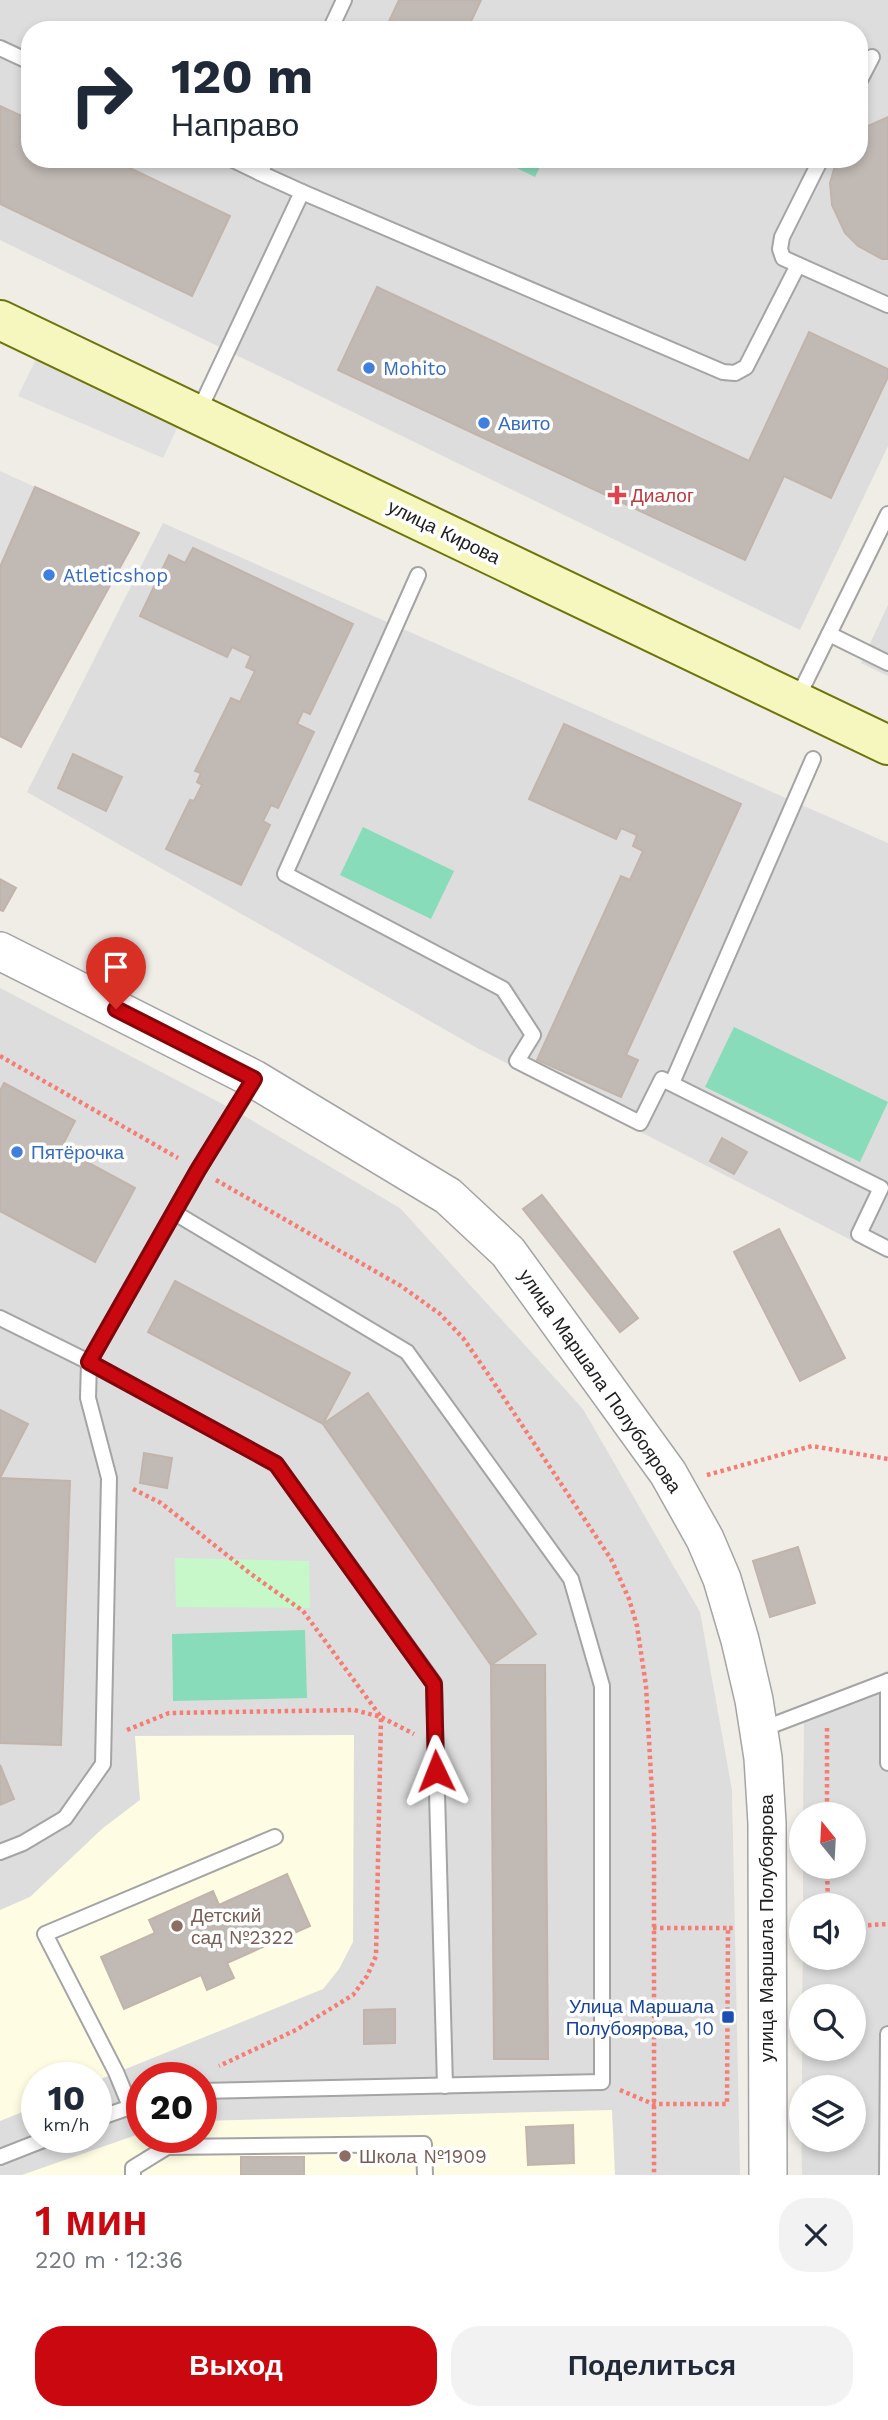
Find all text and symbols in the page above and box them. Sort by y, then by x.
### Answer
text: 120 m [171,47,313,105]
icon: right [56,49,147,140]
text: Направо [171,106,299,144]
place label: Mohito [383,357,447,380]
marker: Mohito [361,360,377,376]
place label: Авито [498,412,550,435]
marker: Авито [476,415,492,431]
place label: Диалог [631,484,694,507]
marker: Диалог [609,487,625,503]
street label: улица Кирова [384,495,504,569]
place label: Atleticshop [63,564,168,587]
marker: Atleticshop [41,567,57,583]
pin [86,937,146,1009]
icon: arrive [97,948,135,986]
place label: Пятёрочка [31,1141,125,1164]
marker: Пятёрочка [9,1144,25,1160]
street label: улица Маршала Полубоярова [514,1265,686,1498]
position arrow [399,1734,473,1808]
street label: улица Маршала Полубоярова [755,1794,778,2062]
north arrow [789,1802,866,1880]
map controls [789,1802,866,2152]
button: sound [789,1893,866,1970]
place label: Детский сад №2322 [191,1904,294,1949]
marker: Детский сад №2322 [169,1918,185,1934]
button: search [789,1984,866,2061]
place label: Улица Маршала Полубоярова, 10 [566,1995,714,2040]
marker: Улица Маршала Полубоярова, 10 [720,2009,736,2025]
speed limit sign: 20 [126,2062,217,2153]
button: layers [789,2075,866,2152]
text: 10 [48,2077,85,2119]
text: km/h [43,2114,90,2135]
place label: Школа №1909 [359,2145,487,2168]
marker: Школа №1909 [337,2148,353,2164]
text: 1 мин [35,2196,148,2245]
button: close [779,2198,853,2272]
text: 220 m · 12:36 [35,2247,183,2274]
button: Выход [35,2326,437,2406]
button: Поделиться [451,2326,853,2406]

